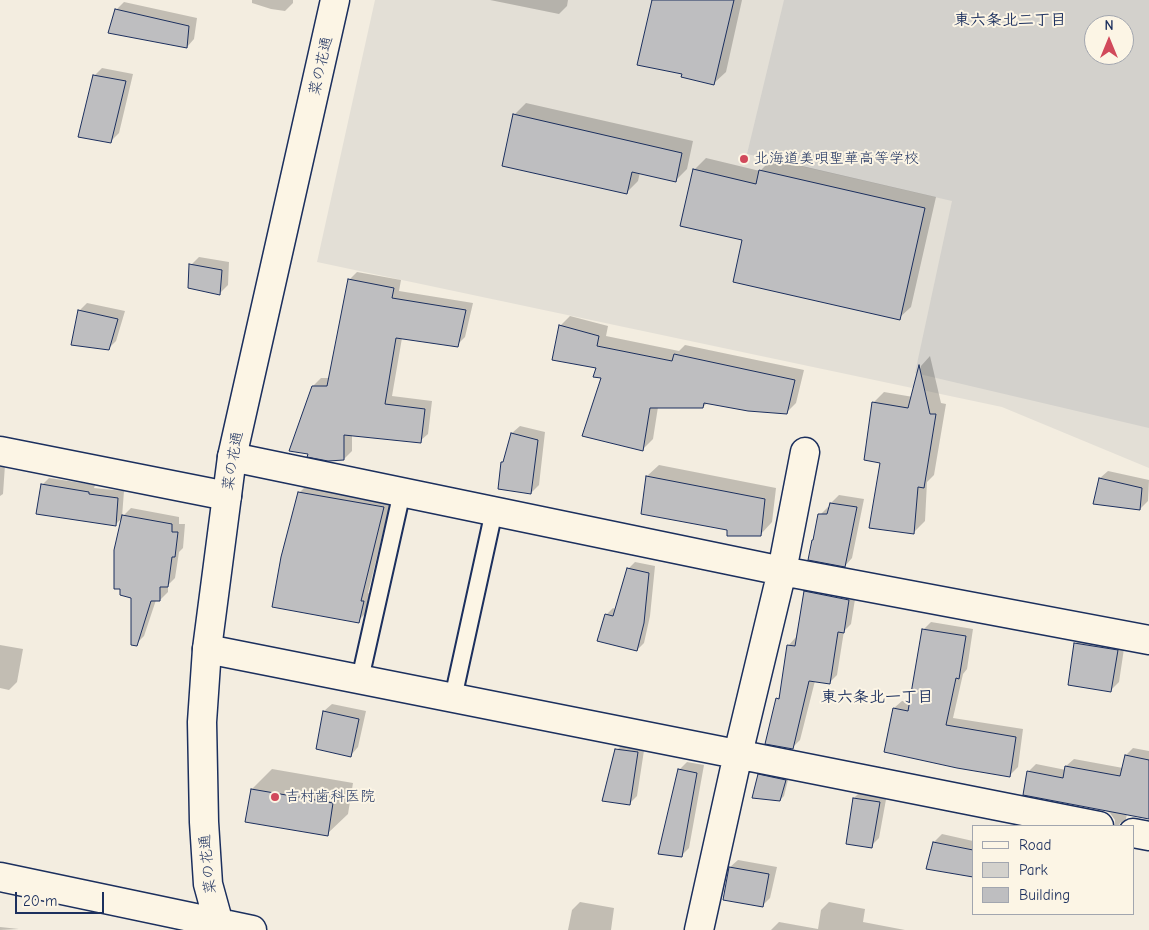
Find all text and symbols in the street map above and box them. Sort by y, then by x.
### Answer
district label: 東六条北二丁目 [954,10,1066,30]
north arrow [1084,15,1134,65]
text: N [1104,17,1114,34]
street label: 菜の花通 [305,35,337,97]
place label: 北海道美唄聖華高等学校 [754,150,919,168]
marker: 北海道美唄聖華高等学校 [738,153,750,165]
street label: 菜の花通 [219,430,247,492]
district label: 東六条北一丁目 [821,687,933,707]
place label: 吉村歯科医院 [285,788,375,806]
marker: 吉村歯科医院 [269,791,281,803]
legend [972,825,1134,915]
street label: 菜の花通 [196,833,220,895]
text: Road [1019,836,1051,854]
text: Park [1019,861,1048,879]
scale bar [18,882,106,914]
text: Building [1019,886,1070,904]
text: 20 m [23,892,57,910]

